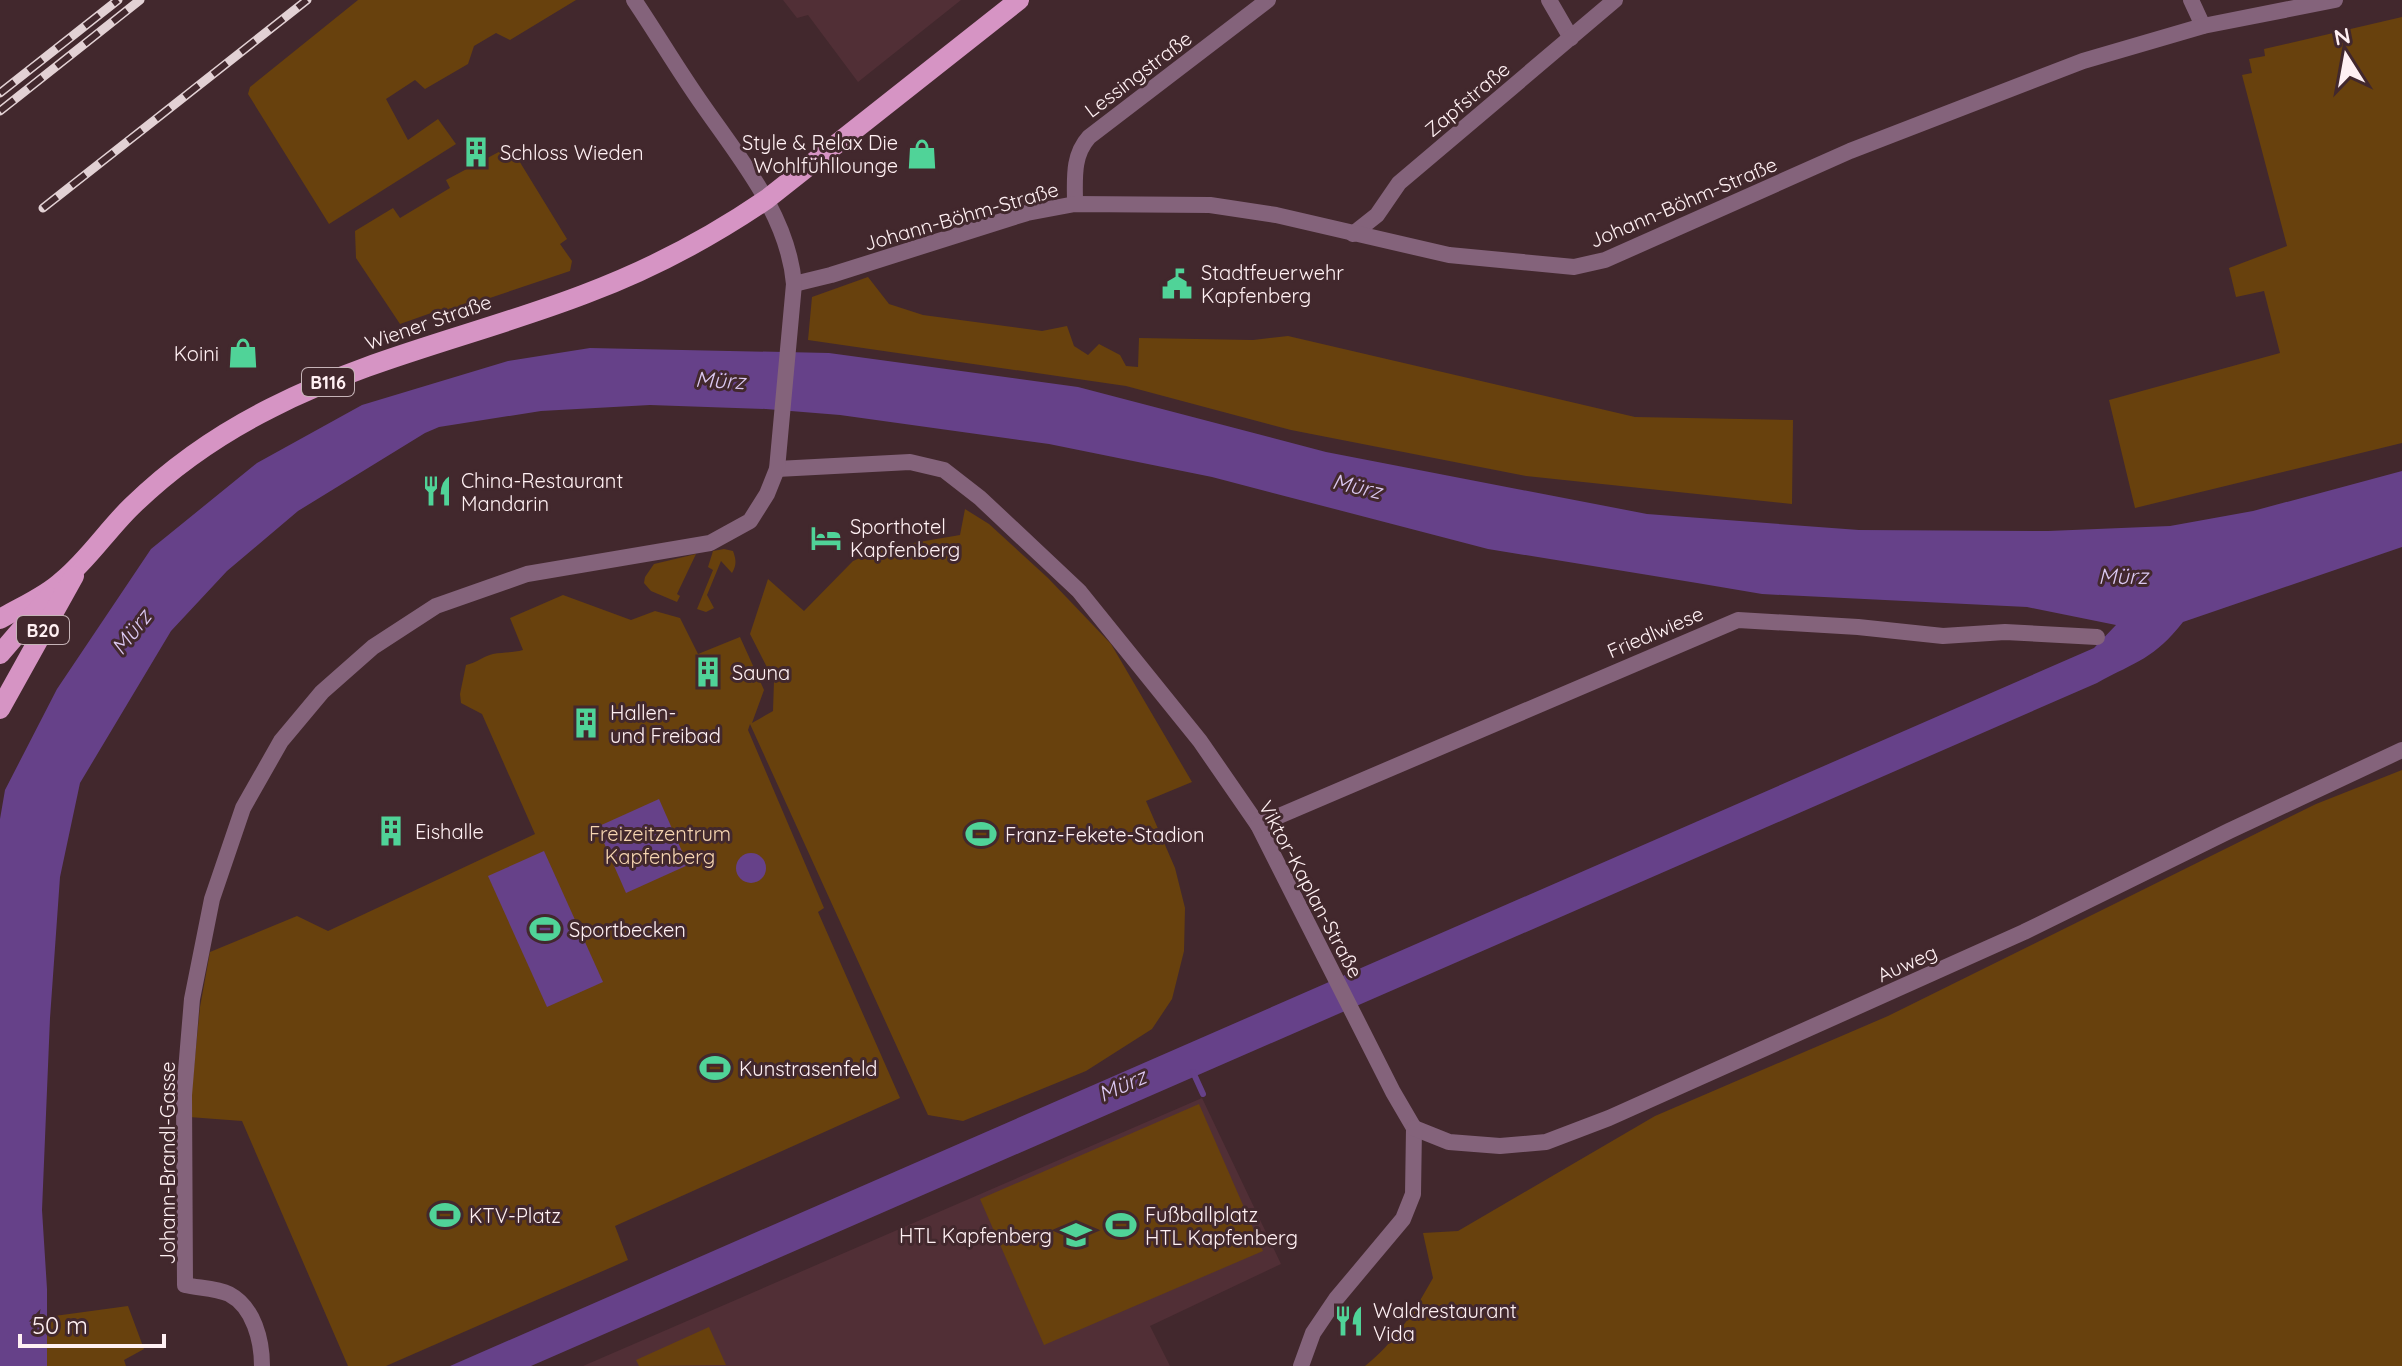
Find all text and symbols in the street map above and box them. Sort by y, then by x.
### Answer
north arrow [2306,16,2386,96]
text: N [2332,21,2353,52]
street label: Lessingstraße [1079,26,1197,122]
street label: Zapfstraße [1419,56,1515,142]
place label: Style & Relax Die Wohlfühllounge [742,130,898,178]
building icon: Schloss Wieden [459,135,493,169]
shop icon: Style & Relax Die Wohlfühllounge [905,137,939,171]
place label: Schloss Wieden [500,140,644,165]
street label: Johann-Böhm-Straße [1585,151,1781,253]
street label: Johann-Böhm-Straße [861,176,1061,256]
place label: Stadtfeuerwehr Kapfenberg [1201,260,1344,308]
public building icon: Stadtfeuerwehr Kapfenberg [1160,267,1194,301]
street label: Wiener Straße [362,289,494,355]
shop icon: Koini [226,336,260,370]
place label: Koini [174,341,219,366]
water label: Mürz [694,365,748,395]
road number: B116 [302,368,354,396]
water label: Mürz [1330,467,1387,506]
place label: China-Restaurant Mandarin [461,468,623,516]
restaurant icon: China-Restaurant Mandarin [420,474,454,508]
place label: Sporthotel Kapfenberg [850,514,960,562]
hotel icon: Sporthotel Kapfenberg [809,521,843,555]
water label: Mürz [2098,562,2150,590]
street label: Friedlwiese [1603,601,1707,663]
water label: Mürz [105,602,159,660]
road number: B20 [17,616,69,644]
building icon: Sauna [691,655,725,689]
place label: Sauna [732,660,790,685]
place label: Hallen- und Freibad [610,700,721,748]
building icon: Hallen- und Freibad [569,706,603,740]
street label: Viktor-Kaplan-Straße [1254,796,1368,982]
building icon: Eishalle [374,814,408,848]
sports icon: Franz-Fekete-Stadion [964,817,998,851]
place label: Eishalle [415,819,484,844]
park label: Freizeitzentrum Kapfenberg [589,821,731,869]
place label: Franz-Fekete-Stadion [1005,822,1205,847]
sports icon: Sportbecken [528,912,562,946]
place label: Sportbecken [569,917,686,942]
street label: Auweg [1873,939,1941,987]
sports icon: Kunstrasenfeld [698,1051,732,1085]
place label: Kunstrasenfeld [739,1056,877,1081]
water label: Mürz [1094,1061,1153,1108]
street label: Johann-Brandl-Gasse [155,1062,180,1264]
sports icon: KTV-Platz [428,1198,462,1232]
place label: Fußballplatz HTL Kapfenberg [1145,1202,1298,1250]
place label: KTV-Platz [469,1203,561,1228]
sports icon: Fußballplatz HTL Kapfenberg [1104,1208,1138,1242]
school or university icon: HTL Kapfenberg [1059,1218,1093,1252]
place label: HTL Kapfenberg [899,1223,1052,1248]
scale bar [20,1298,164,1348]
place label: Waldrestaurant Vida [1373,1298,1517,1346]
restaurant icon: Waldrestaurant Vida [1332,1304,1366,1338]
text: 50 m [32,1310,88,1340]

